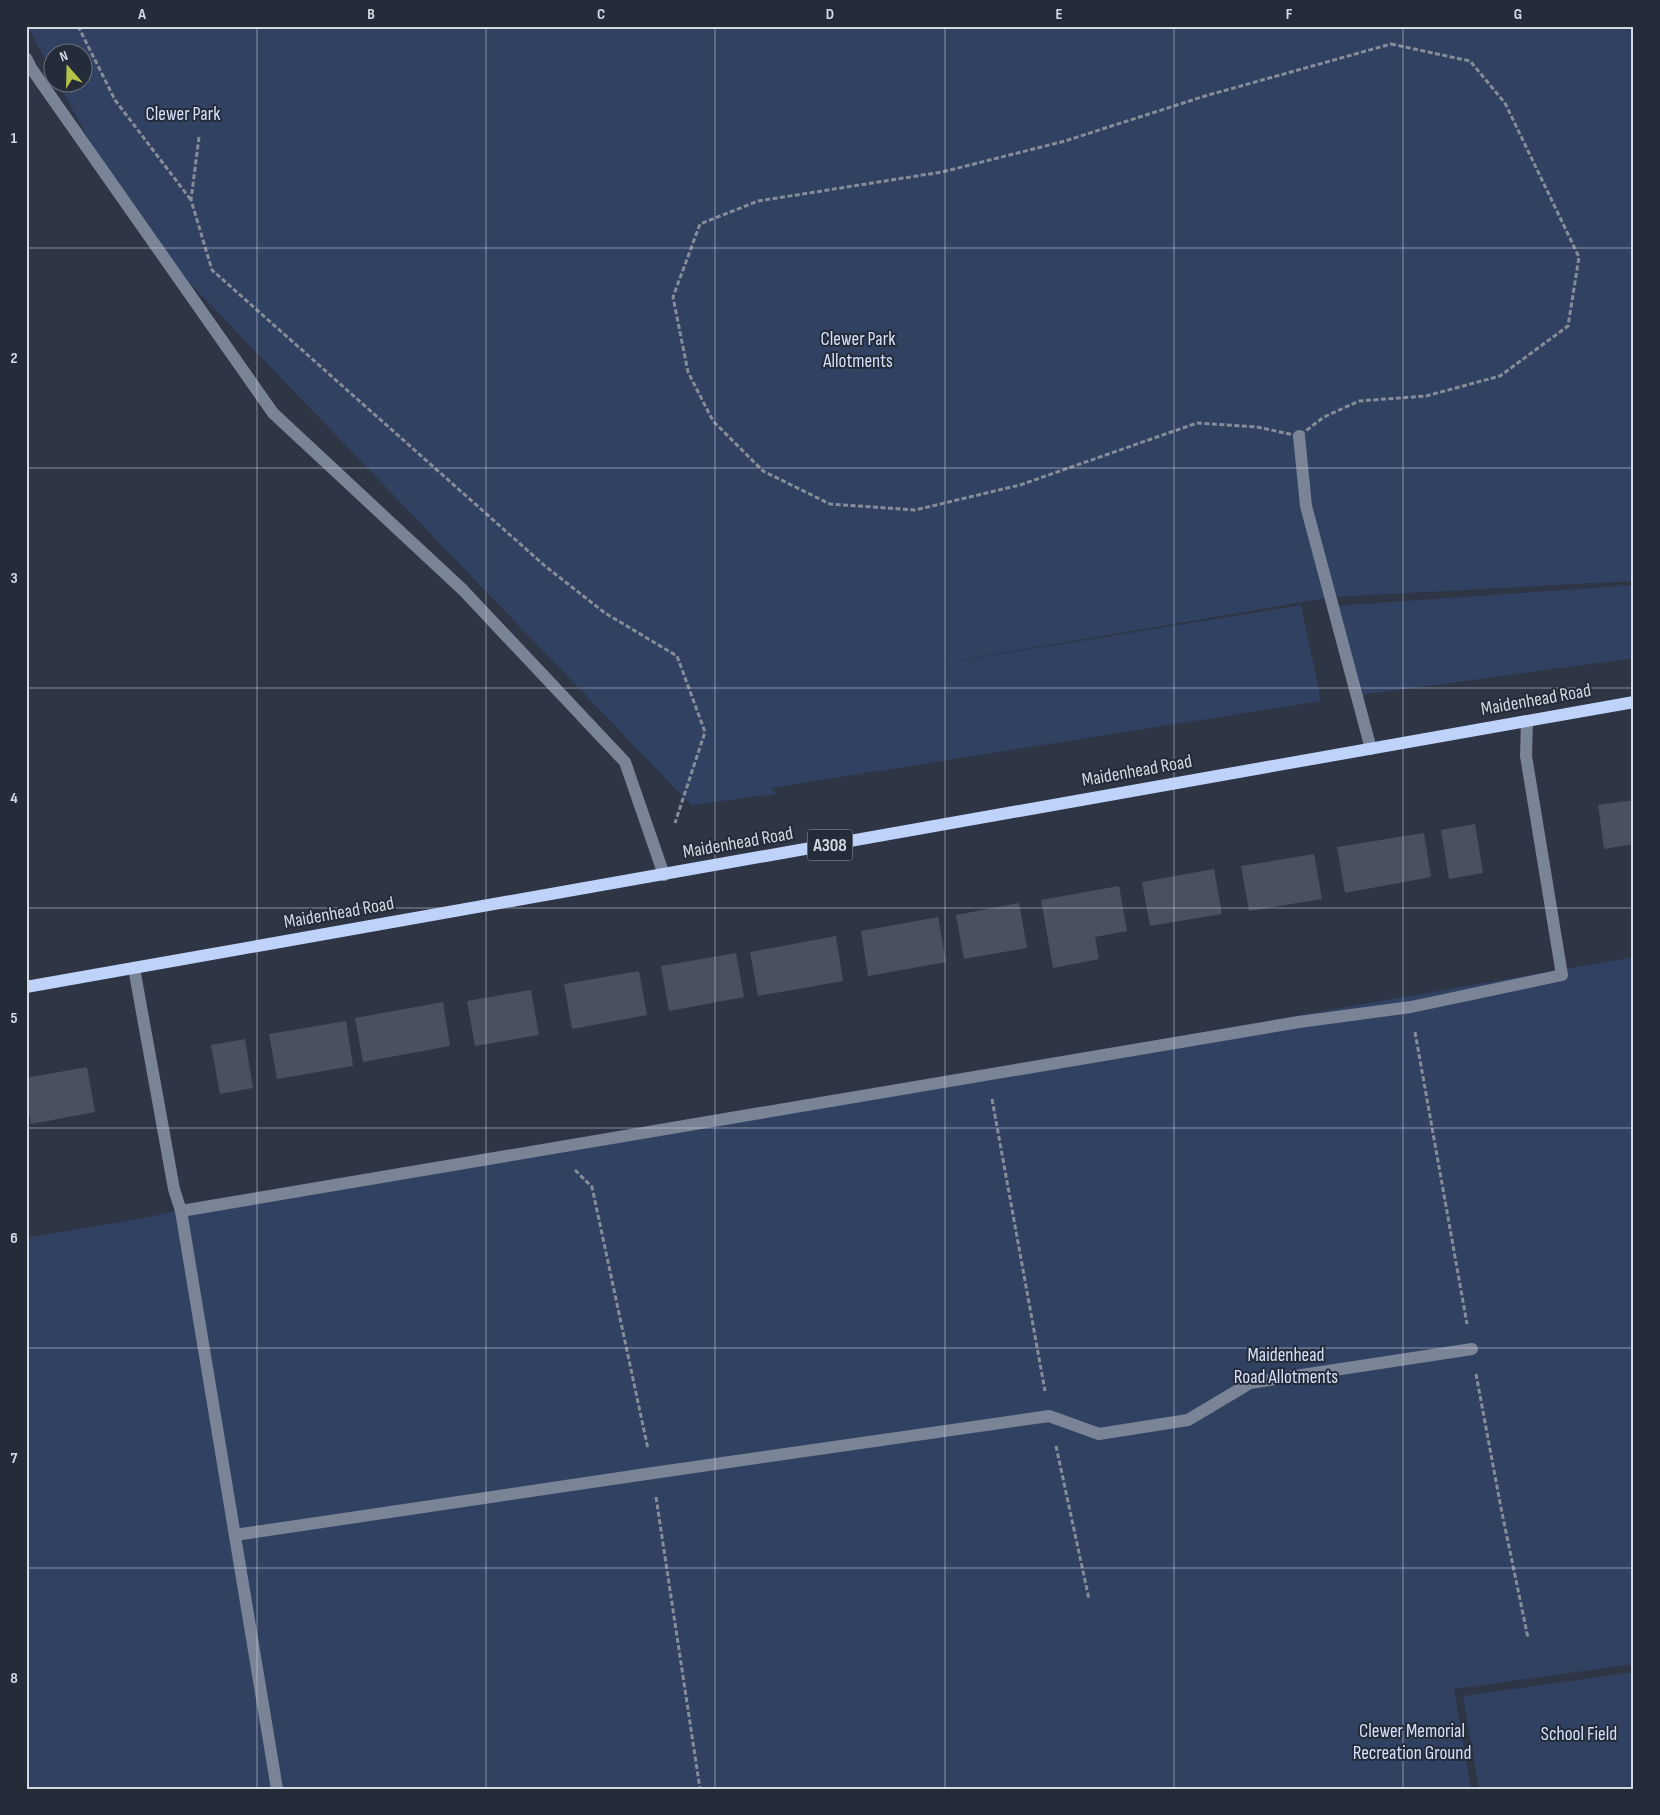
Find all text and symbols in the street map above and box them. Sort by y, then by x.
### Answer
text: A [137,5,146,24]
text: B [367,5,375,24]
text: C [597,5,605,24]
text: D [826,5,834,24]
text: E [1056,5,1063,24]
text: F [1286,5,1293,24]
text: G [1514,5,1522,24]
north arrow [42,42,92,92]
text: N [57,47,70,66]
park label: Clewer Park [146,103,221,126]
text: 1 [11,129,18,148]
park label: Clewer Park Allotments [821,328,896,373]
text: 2 [10,349,18,368]
text: 3 [10,569,18,588]
street label: Maidenhead Road [1479,679,1593,721]
street label: Maidenhead Road [1080,750,1194,792]
text: 4 [10,789,18,808]
street label: Maidenhead Road [681,822,795,864]
road number: A308 [808,830,852,860]
street label: Maidenhead Road [282,892,396,934]
text: 5 [10,1009,18,1028]
text: 6 [10,1229,18,1248]
park label: Maidenhead Road Allotments [1234,1344,1338,1389]
text: 7 [11,1449,18,1468]
text: 8 [10,1669,18,1688]
park label: Clewer Memorial Recreation Ground [1353,1720,1471,1765]
park label: School Field [1541,1723,1617,1746]

